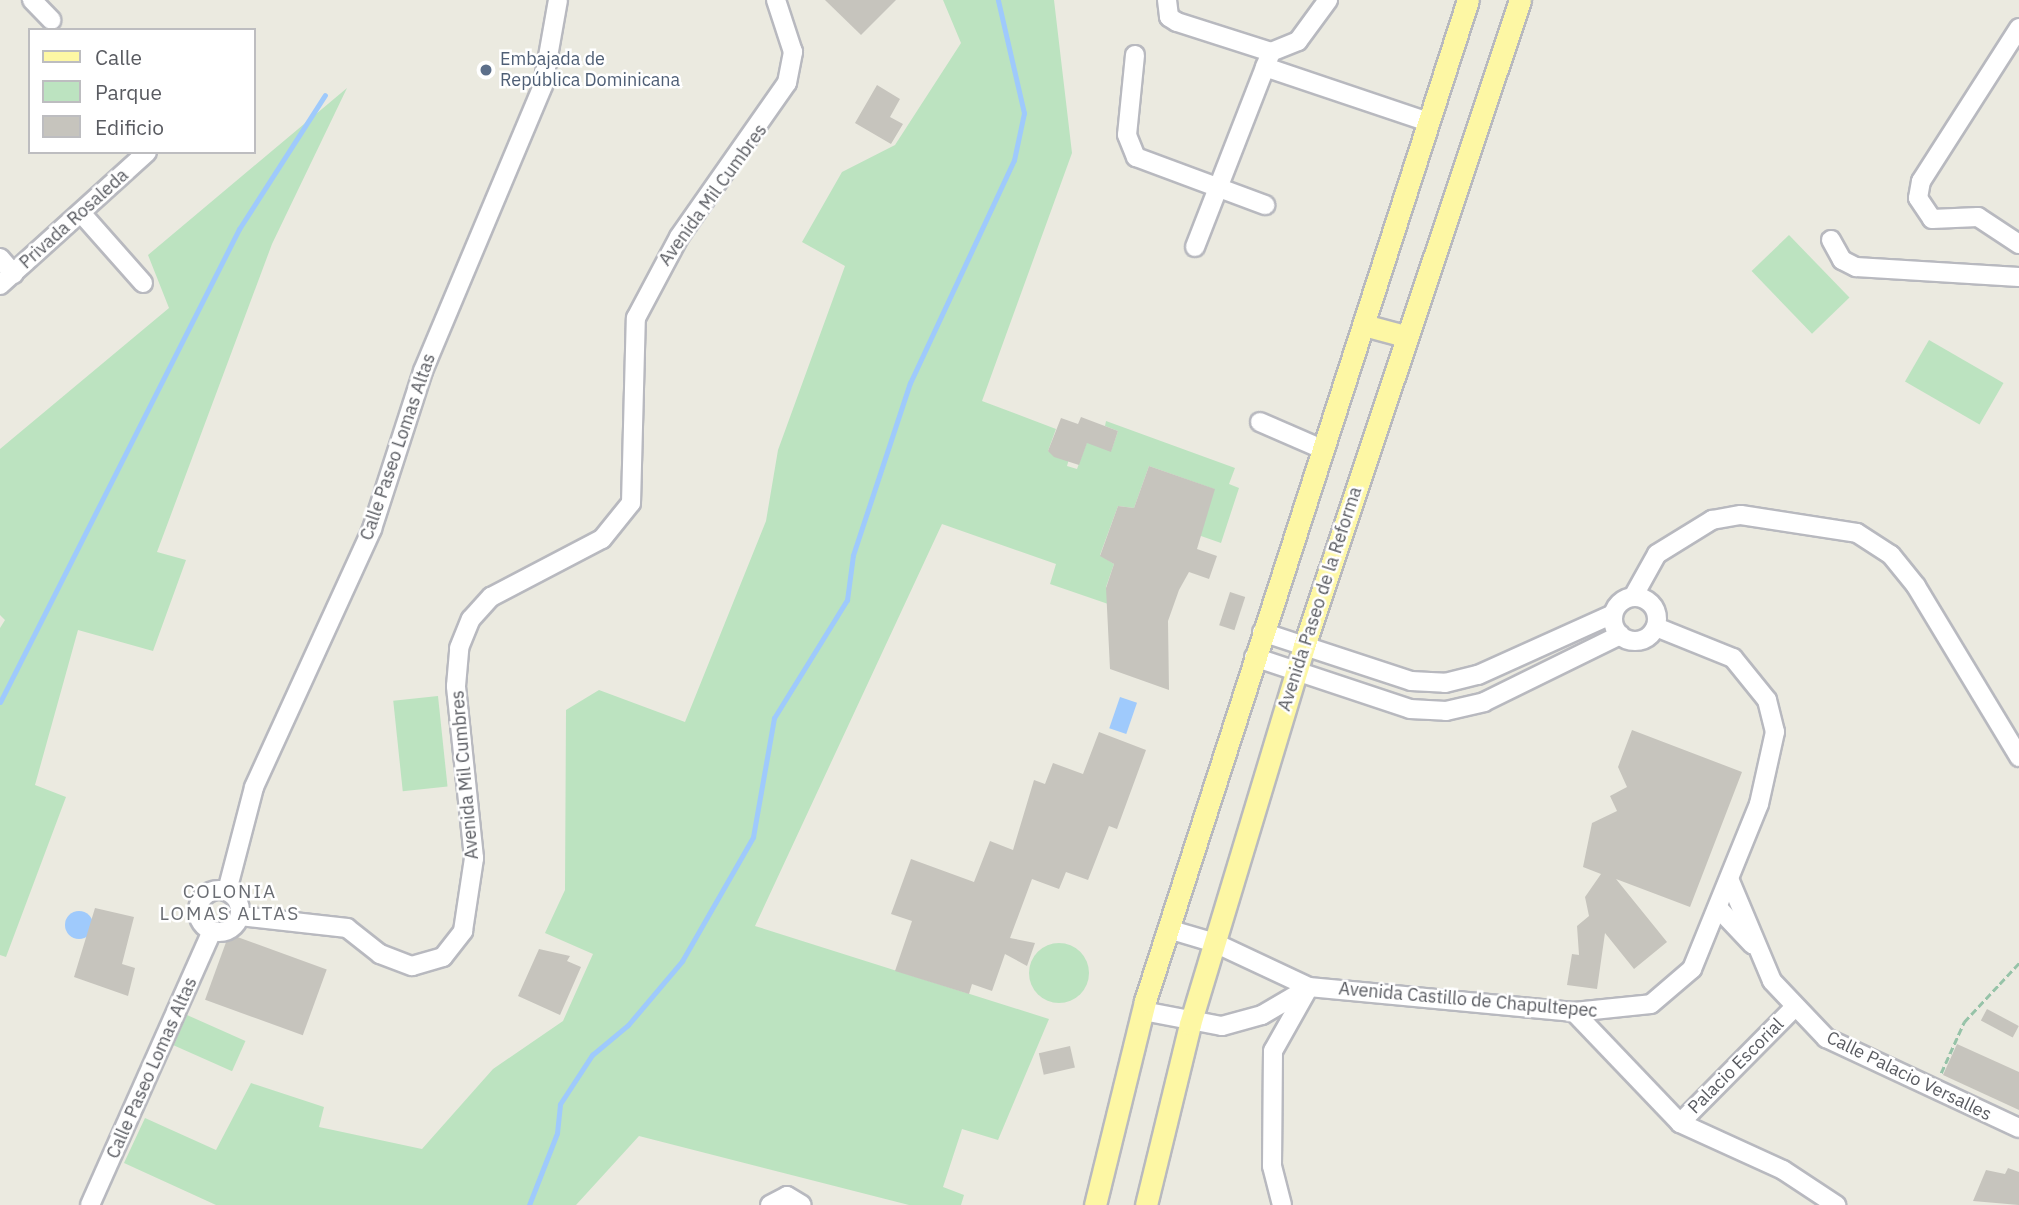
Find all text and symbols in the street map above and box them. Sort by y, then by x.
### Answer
legend [28,28,256,154]
text: Calle [95,43,142,71]
place label: Embajada de República Dominicana [500,49,680,92]
marker: Embajada de República Dominicana [478,62,494,78]
text: Parque [95,78,162,106]
text: Edificio [95,113,164,141]
street label: Avenida Mil Cumbres [654,120,772,270]
street label: Privada Rosaleda [15,164,133,274]
street label: Calle Paseo Lomas Altas [356,351,440,543]
street label: Avenida Paseo de la Reforma [1274,484,1366,714]
street label: Avenida Mil Cumbres [447,689,483,861]
district label: COLONIA LOMAS ALTAS [161,881,299,925]
street label: Calle Paseo Lomas Altas [102,974,202,1162]
street label: Avenida Castillo de Chapultepec [1338,978,1598,1022]
street label: Palacio Escorial [1684,1014,1788,1118]
street label: Calle Palacio Versalles [1823,1027,1995,1125]

